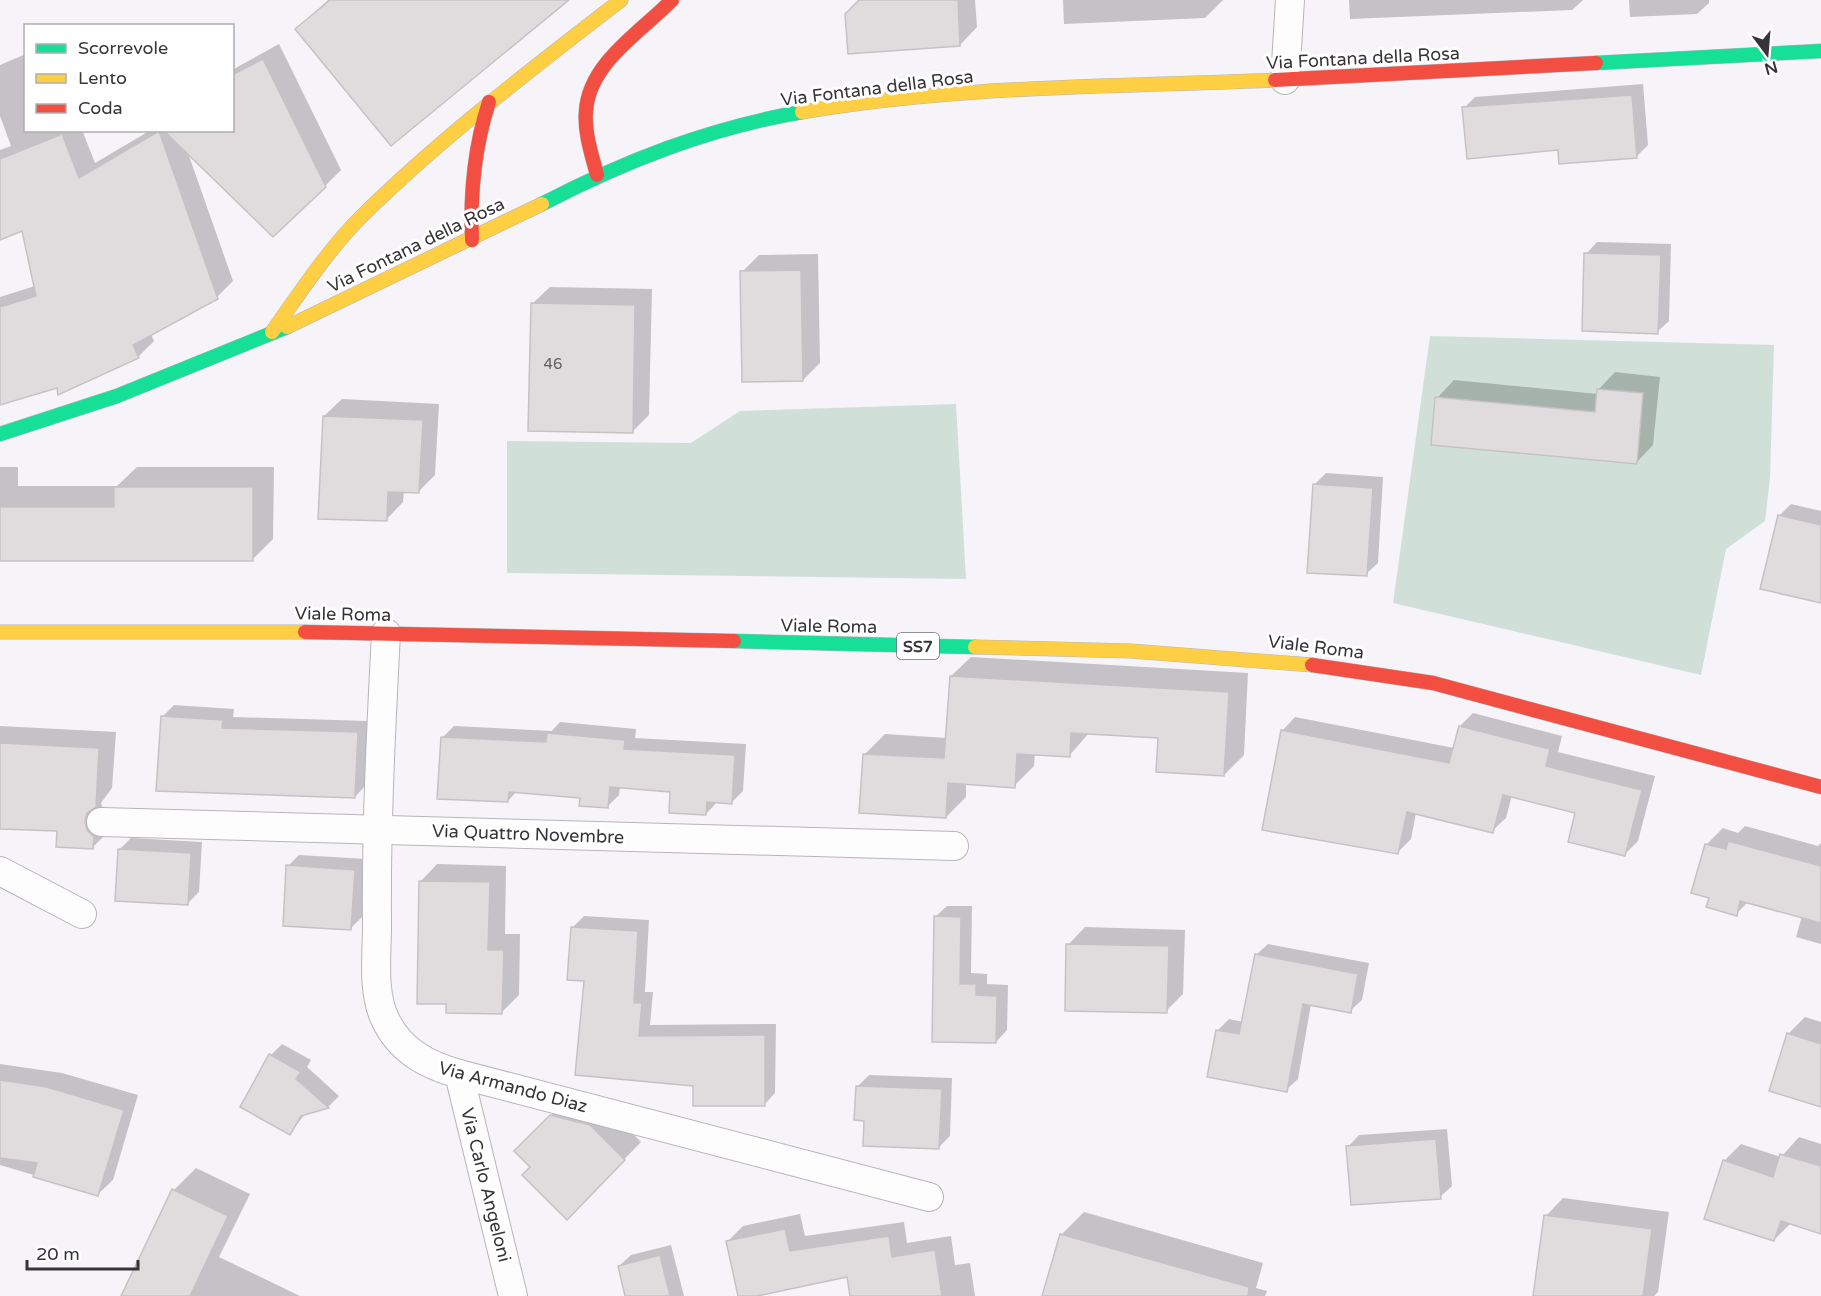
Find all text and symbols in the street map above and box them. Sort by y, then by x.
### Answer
legend [24,24,234,132]
north arrow [1737,24,1797,84]
text: Scorrevole [78,37,168,59]
street label: Via Fontana della Rosa [1266,42,1460,74]
text: N [1762,56,1780,79]
street label: Via Fontana della Rosa [779,65,975,111]
text: Lento [78,67,127,89]
text: Coda [78,97,123,119]
street label: Via Fontana della Rosa [324,193,508,297]
house number: 46 [544,355,562,373]
street label: Viale Roma [294,602,392,626]
street label: Viale Roma [780,614,878,638]
street label: Viale Roma [1267,630,1365,664]
road number: SS7 [897,633,939,659]
street label: Via Quattro Novembre [432,820,624,848]
street label: Via Armando Diaz [436,1057,590,1117]
street label: Via Carlo Angeloni [456,1106,516,1264]
scale bar [27,1233,138,1271]
text: 20 m [36,1243,80,1265]

